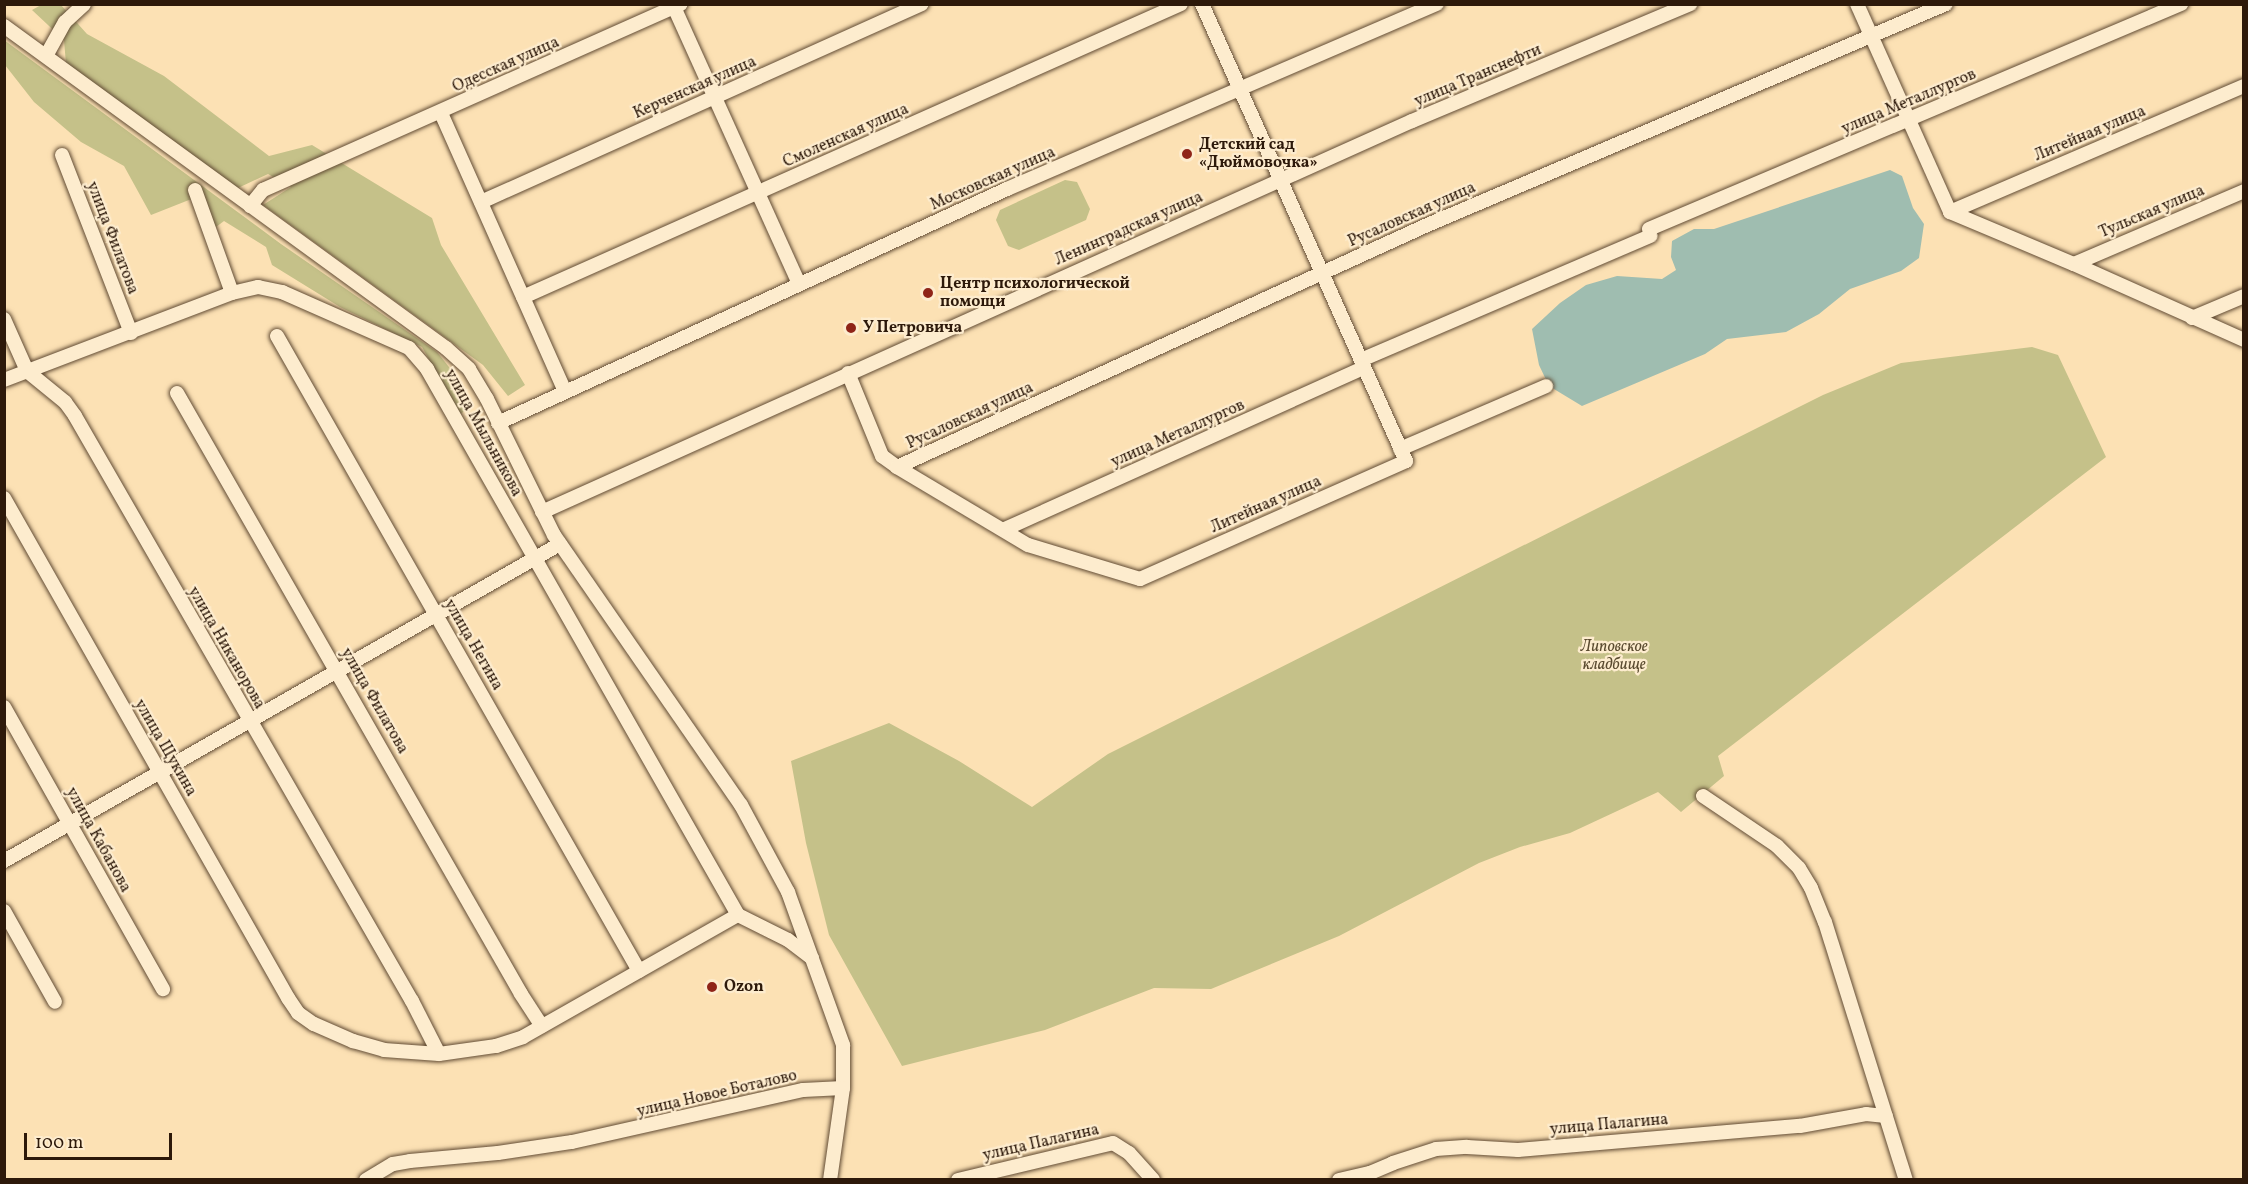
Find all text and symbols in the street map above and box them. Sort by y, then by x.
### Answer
street label: Одесская улица [449,33,563,97]
street label: улица Транснефти [1411,40,1545,112]
street label: Керченская улица [631,52,759,124]
street label: улица Металлургов [1839,65,1979,139]
street label: Смоленская улица [780,100,912,172]
street label: Литейная улица [2031,102,2149,166]
place label: Детский сад «Дюймовочка» [1199,135,1318,173]
street label: Московская улица [927,143,1059,215]
marker: Детский сад «Дюймовочка» [1180,147,1194,161]
street label: Русаловская улица [1345,178,1479,252]
street label: улица Филатова [82,179,142,297]
street label: Тульская улица [2096,181,2208,243]
street label: Ленинградская улица [1052,188,1206,270]
place label: Центр психологической помощи [940,274,1130,312]
marker: Центр психологической помощи [921,286,935,300]
place label: У Петровича [863,318,963,338]
marker: У Петровича [844,321,858,335]
street label: улица Мыльникова [440,366,526,500]
street label: Русаловская улица [903,378,1037,454]
street label: улица Металлургов [1108,396,1248,472]
street label: Литейная улица [1207,472,1325,538]
street label: улица Никанорова [183,583,269,713]
street label: улица Негина [439,596,507,694]
park label: Липовское кладбище [1580,637,1648,675]
street label: улица Филатова [336,645,412,757]
street label: улица Щукина [129,696,201,800]
street label: улица Кабанова [61,784,135,896]
place label: Ozon [724,977,764,997]
marker: Ozon [705,980,719,994]
street label: улица Новое Боталово [635,1066,799,1122]
street label: улица Палагина [1549,1110,1669,1140]
street label: улица Палагина [981,1120,1101,1166]
scale bar [27,1121,176,1159]
text: 100 m [35,1131,84,1156]

